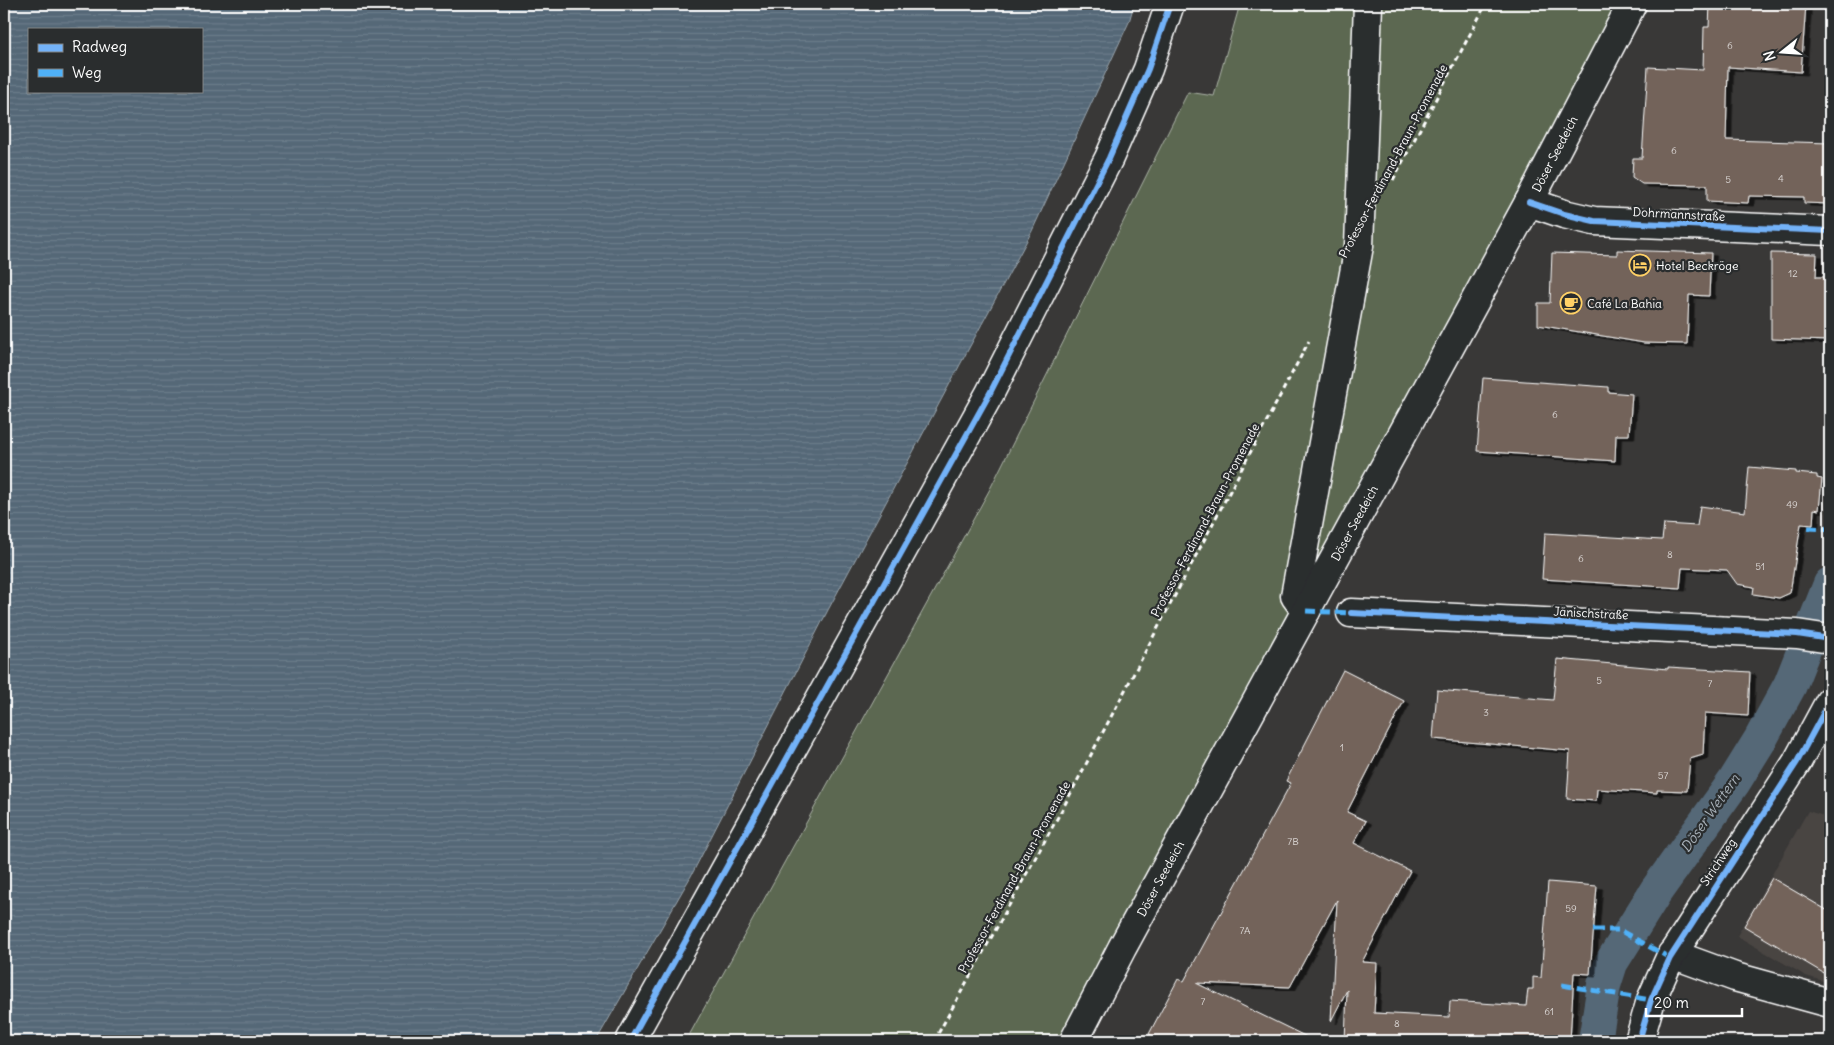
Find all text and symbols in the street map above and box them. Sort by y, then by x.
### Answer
legend [28,28,202,92]
north arrow [1756,28,1806,78]
text: Radweg [72,37,127,56]
house number: 6 [1727,39,1733,52]
text: N [1760,49,1780,63]
street label: Professor-Ferdinand-Braun-Promenade [1335,62,1451,260]
text: Weg [72,63,102,82]
street label: Döser Seedeich [1528,113,1580,194]
house number: 6 [1671,144,1677,157]
house number: 4 [1778,172,1784,185]
house number: 5 [1725,173,1731,186]
street label: Dohrmannstraße [1632,204,1726,224]
hotel icon: Hotel Beckröge [1628,253,1652,277]
place label: Hotel Beckröge [1656,258,1738,273]
house number: 12 [1788,267,1798,280]
cafe icon: Café La Bahia [1559,291,1583,315]
place label: Café La Bahia [1587,296,1662,311]
house number: 6 [1552,408,1558,421]
street label: Professor-Ferdinand-Braun-Promenade [1147,421,1263,619]
street label: Döser Seedeich [1327,482,1381,563]
house number: 49 [1786,498,1798,511]
house number: 8 [1667,548,1673,561]
house number: 6 [1578,552,1584,565]
house number: 51 [1755,560,1765,573]
street label: Jänischstraße [1553,604,1629,622]
house number: 5 [1596,674,1602,687]
house number: 7 [1708,677,1713,690]
house number: 3 [1483,706,1489,719]
house number: 1 [1340,741,1344,754]
house number: 57 [1658,769,1668,782]
water label: Döser Wettern [1676,770,1744,855]
street label: Professor-Ferdinand-Braun-Promenade [955,778,1073,976]
house number: 7B [1287,835,1299,848]
street label: Strichweg [1697,836,1739,888]
street label: Döser Seedeich [1133,838,1187,919]
house number: 59 [1565,902,1577,915]
house number: 7A [1239,924,1251,937]
scale bar [1646,985,1743,1017]
text: 20 m [1654,993,1689,1012]
house number: 7 [1201,995,1206,1008]
house number: 61 [1544,1005,1554,1018]
house number: 8 [1394,1017,1400,1030]

